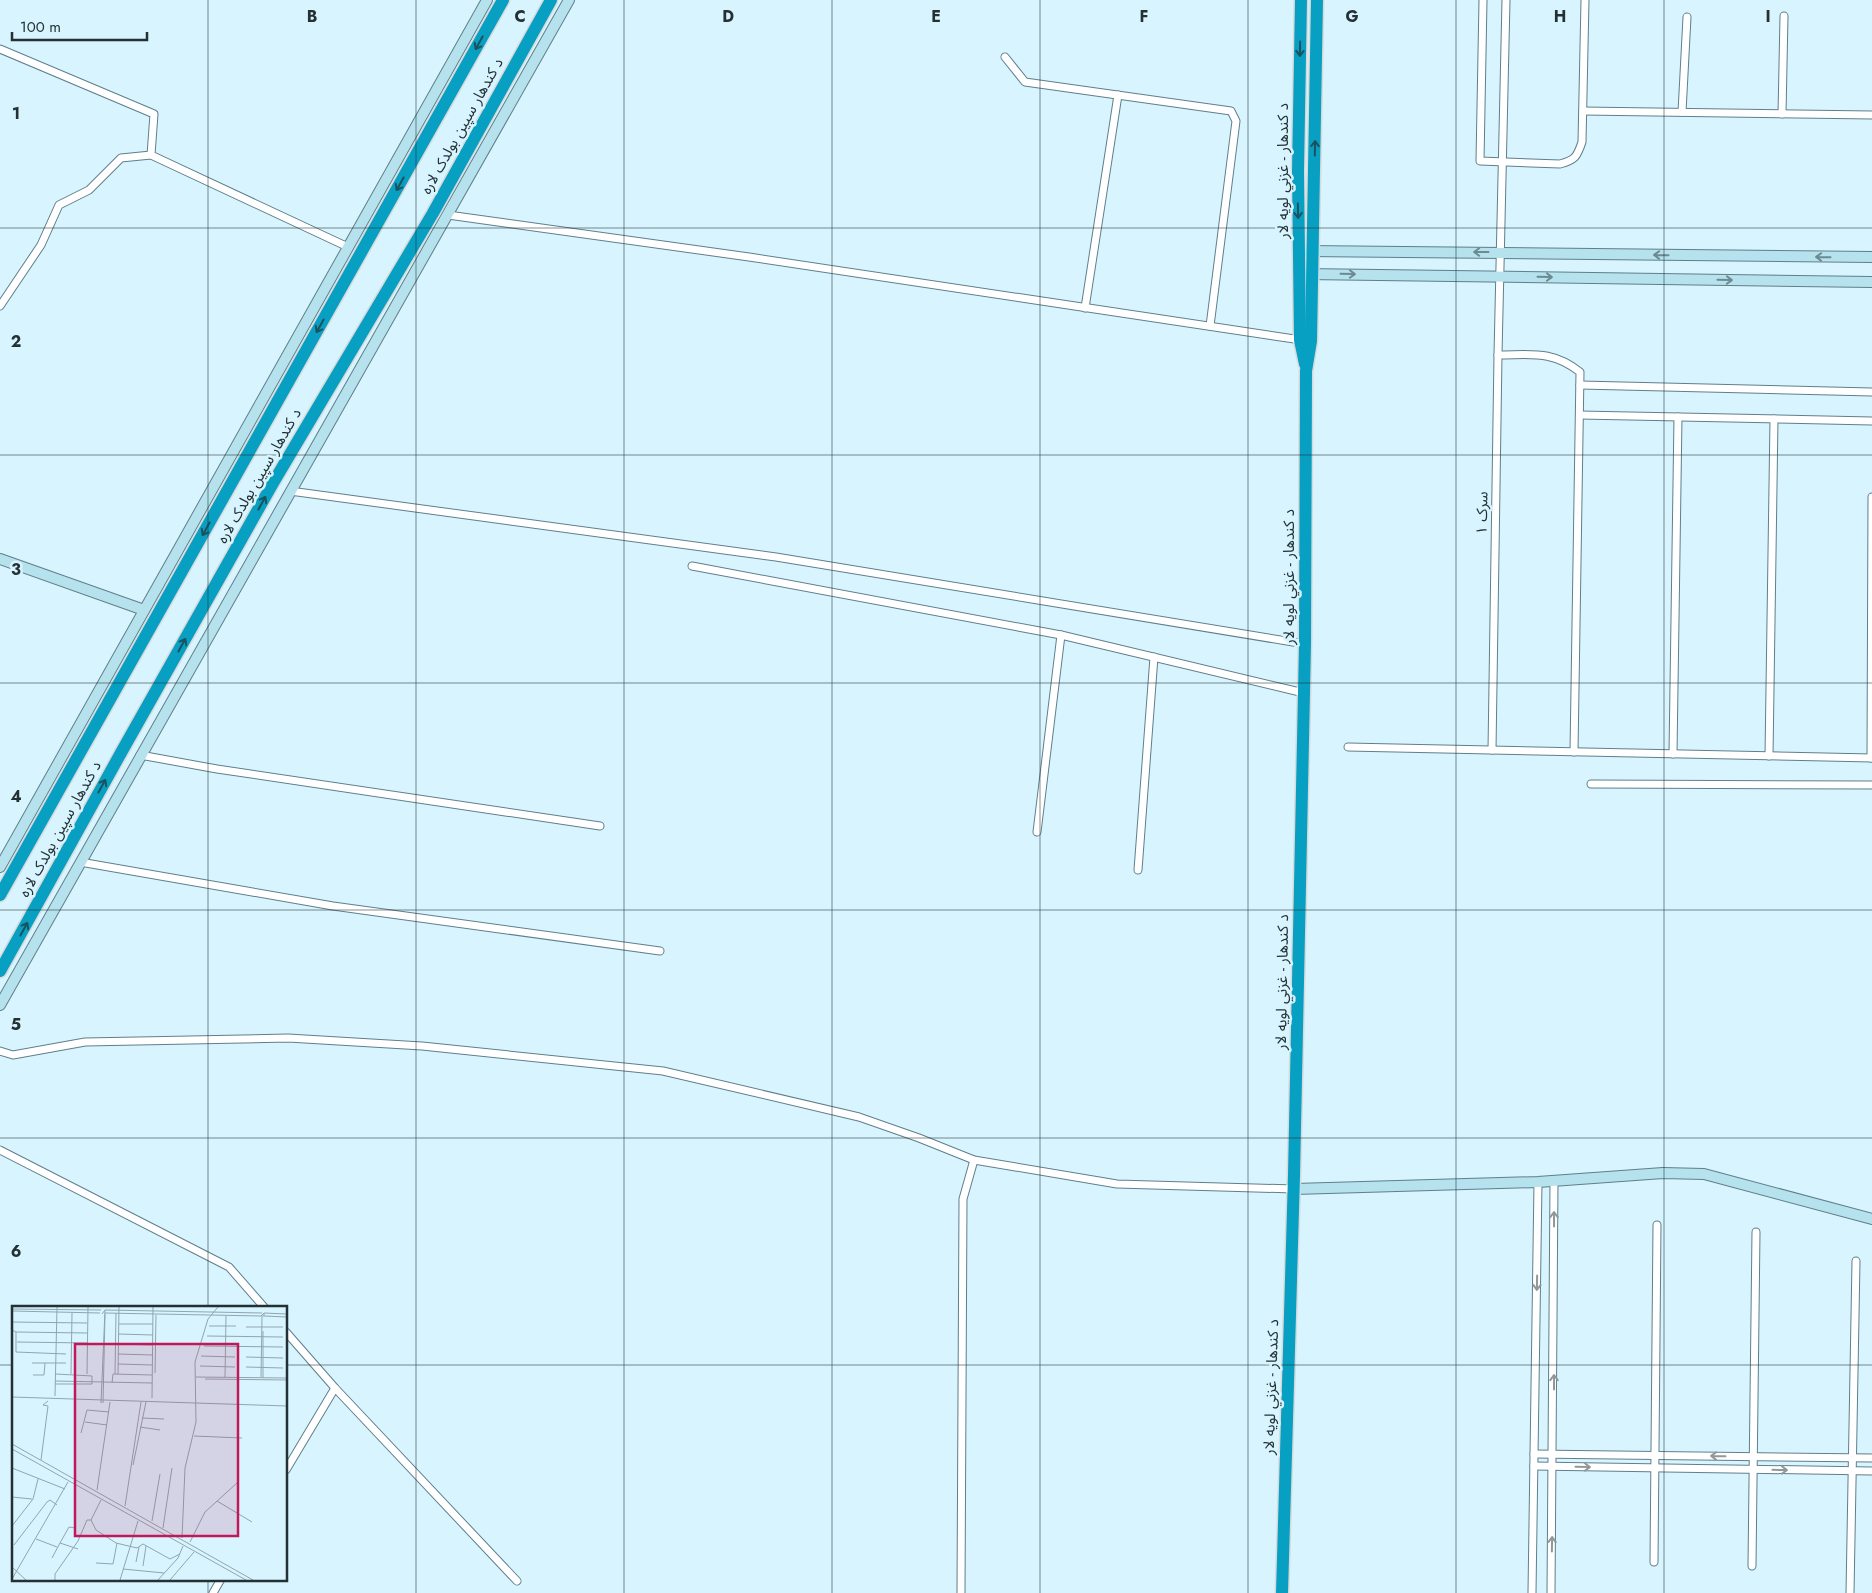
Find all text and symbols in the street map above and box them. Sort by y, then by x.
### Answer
text: B [307,5,317,28]
text: C [514,5,526,28]
text: D [722,5,734,28]
text: E [931,5,941,28]
text: F [1140,5,1148,28]
text: G [1345,5,1359,28]
text: H [1554,5,1566,28]
text: I [1765,5,1771,28]
scale bar [12,10,148,42]
text: 100 m [20,16,61,38]
one-way arrow [474,35,484,49]
one-way arrow [1296,40,1305,56]
street label: د کندهار سپین بولدک لاره [415,54,509,198]
text: 1 [12,102,20,125]
street label: د کندهار - غزني لويه لار [1272,103,1294,240]
one-way arrow [1310,140,1319,156]
one-way arrow [394,177,404,191]
one-way arrow [1293,202,1303,219]
one-way arrow [1473,247,1490,257]
one-way arrow [1653,250,1669,259]
one-way arrow [1816,252,1832,262]
one-way arrow [1340,269,1356,279]
one-way arrow [1537,272,1553,281]
one-way arrow [1717,275,1733,284]
one-way arrow [315,318,325,333]
text: 2 [11,330,21,353]
street label: د کندهار سپین بولدک لاره [211,404,307,548]
street label: سرک ۱ [1471,491,1493,535]
one-way arrow [257,497,267,511]
street label: د کندهار - غزني لويه لار [1278,509,1300,646]
one-way arrow [201,521,211,535]
text: 3 [11,558,21,581]
one-way arrow [177,638,187,652]
street label: د کندهار سپین بولدک لاره [13,757,107,901]
one-way arrow [97,779,107,794]
text: 4 [10,785,22,808]
street label: د کندهار - غزني لويه لار [1270,914,1295,1051]
one-way arrow [19,922,29,936]
text: 5 [11,1013,21,1036]
one-way arrow [1549,1212,1559,1228]
text: 6 [11,1240,21,1263]
one-way arrow [1532,1274,1542,1291]
inset map [12,1306,288,1580]
street label: د کندهار - غزني لويه لار [1258,1319,1285,1456]
one-way arrow [1549,1374,1559,1390]
one-way arrow [1711,1452,1727,1461]
one-way arrow [1574,1462,1591,1472]
one-way arrow [1772,1465,1788,1475]
one-way arrow [1547,1537,1557,1553]

